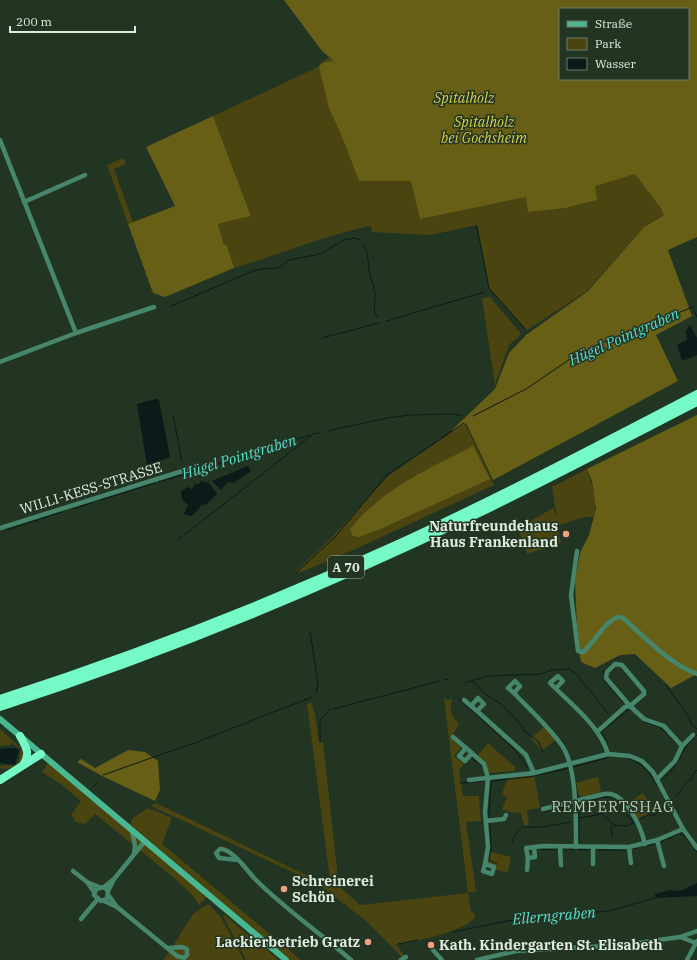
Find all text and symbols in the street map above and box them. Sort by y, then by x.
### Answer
scale bar [10,8,135,34]
legend [559,8,689,80]
text: 200 m [16,14,52,29]
text: Straße [595,16,632,31]
text: Park [595,36,621,51]
text: Wasser [595,56,637,71]
park label: Spitalholz [433,89,495,107]
park label: Spitalholz bei Gochsheim [441,113,527,147]
water label: Hügel Pointgraben [565,303,682,370]
water label: Hügel Pointgraben [178,430,299,483]
street label: WILLI-KESS-STRASSE [18,458,164,518]
place label: Naturfreundehaus Haus Frankenland [429,517,558,551]
marker: Naturfreundehaus Haus Frankenland [561,529,571,539]
road number: A 70 [328,556,364,578]
district label: REMPERTSHAG [551,797,675,816]
place label: Schreinerei Schön [292,872,374,906]
marker: Schreinerei Schön [279,884,289,894]
water label: Ellerngraben [511,902,597,929]
place label: Lackierbetrieb Gratz [216,933,360,951]
place label: Kath. Kindergarten St. Elisabeth [439,936,663,954]
marker: Lackierbetrieb Gratz [363,937,373,947]
marker: Kath. Kindergarten St. Elisabeth [426,940,436,950]

